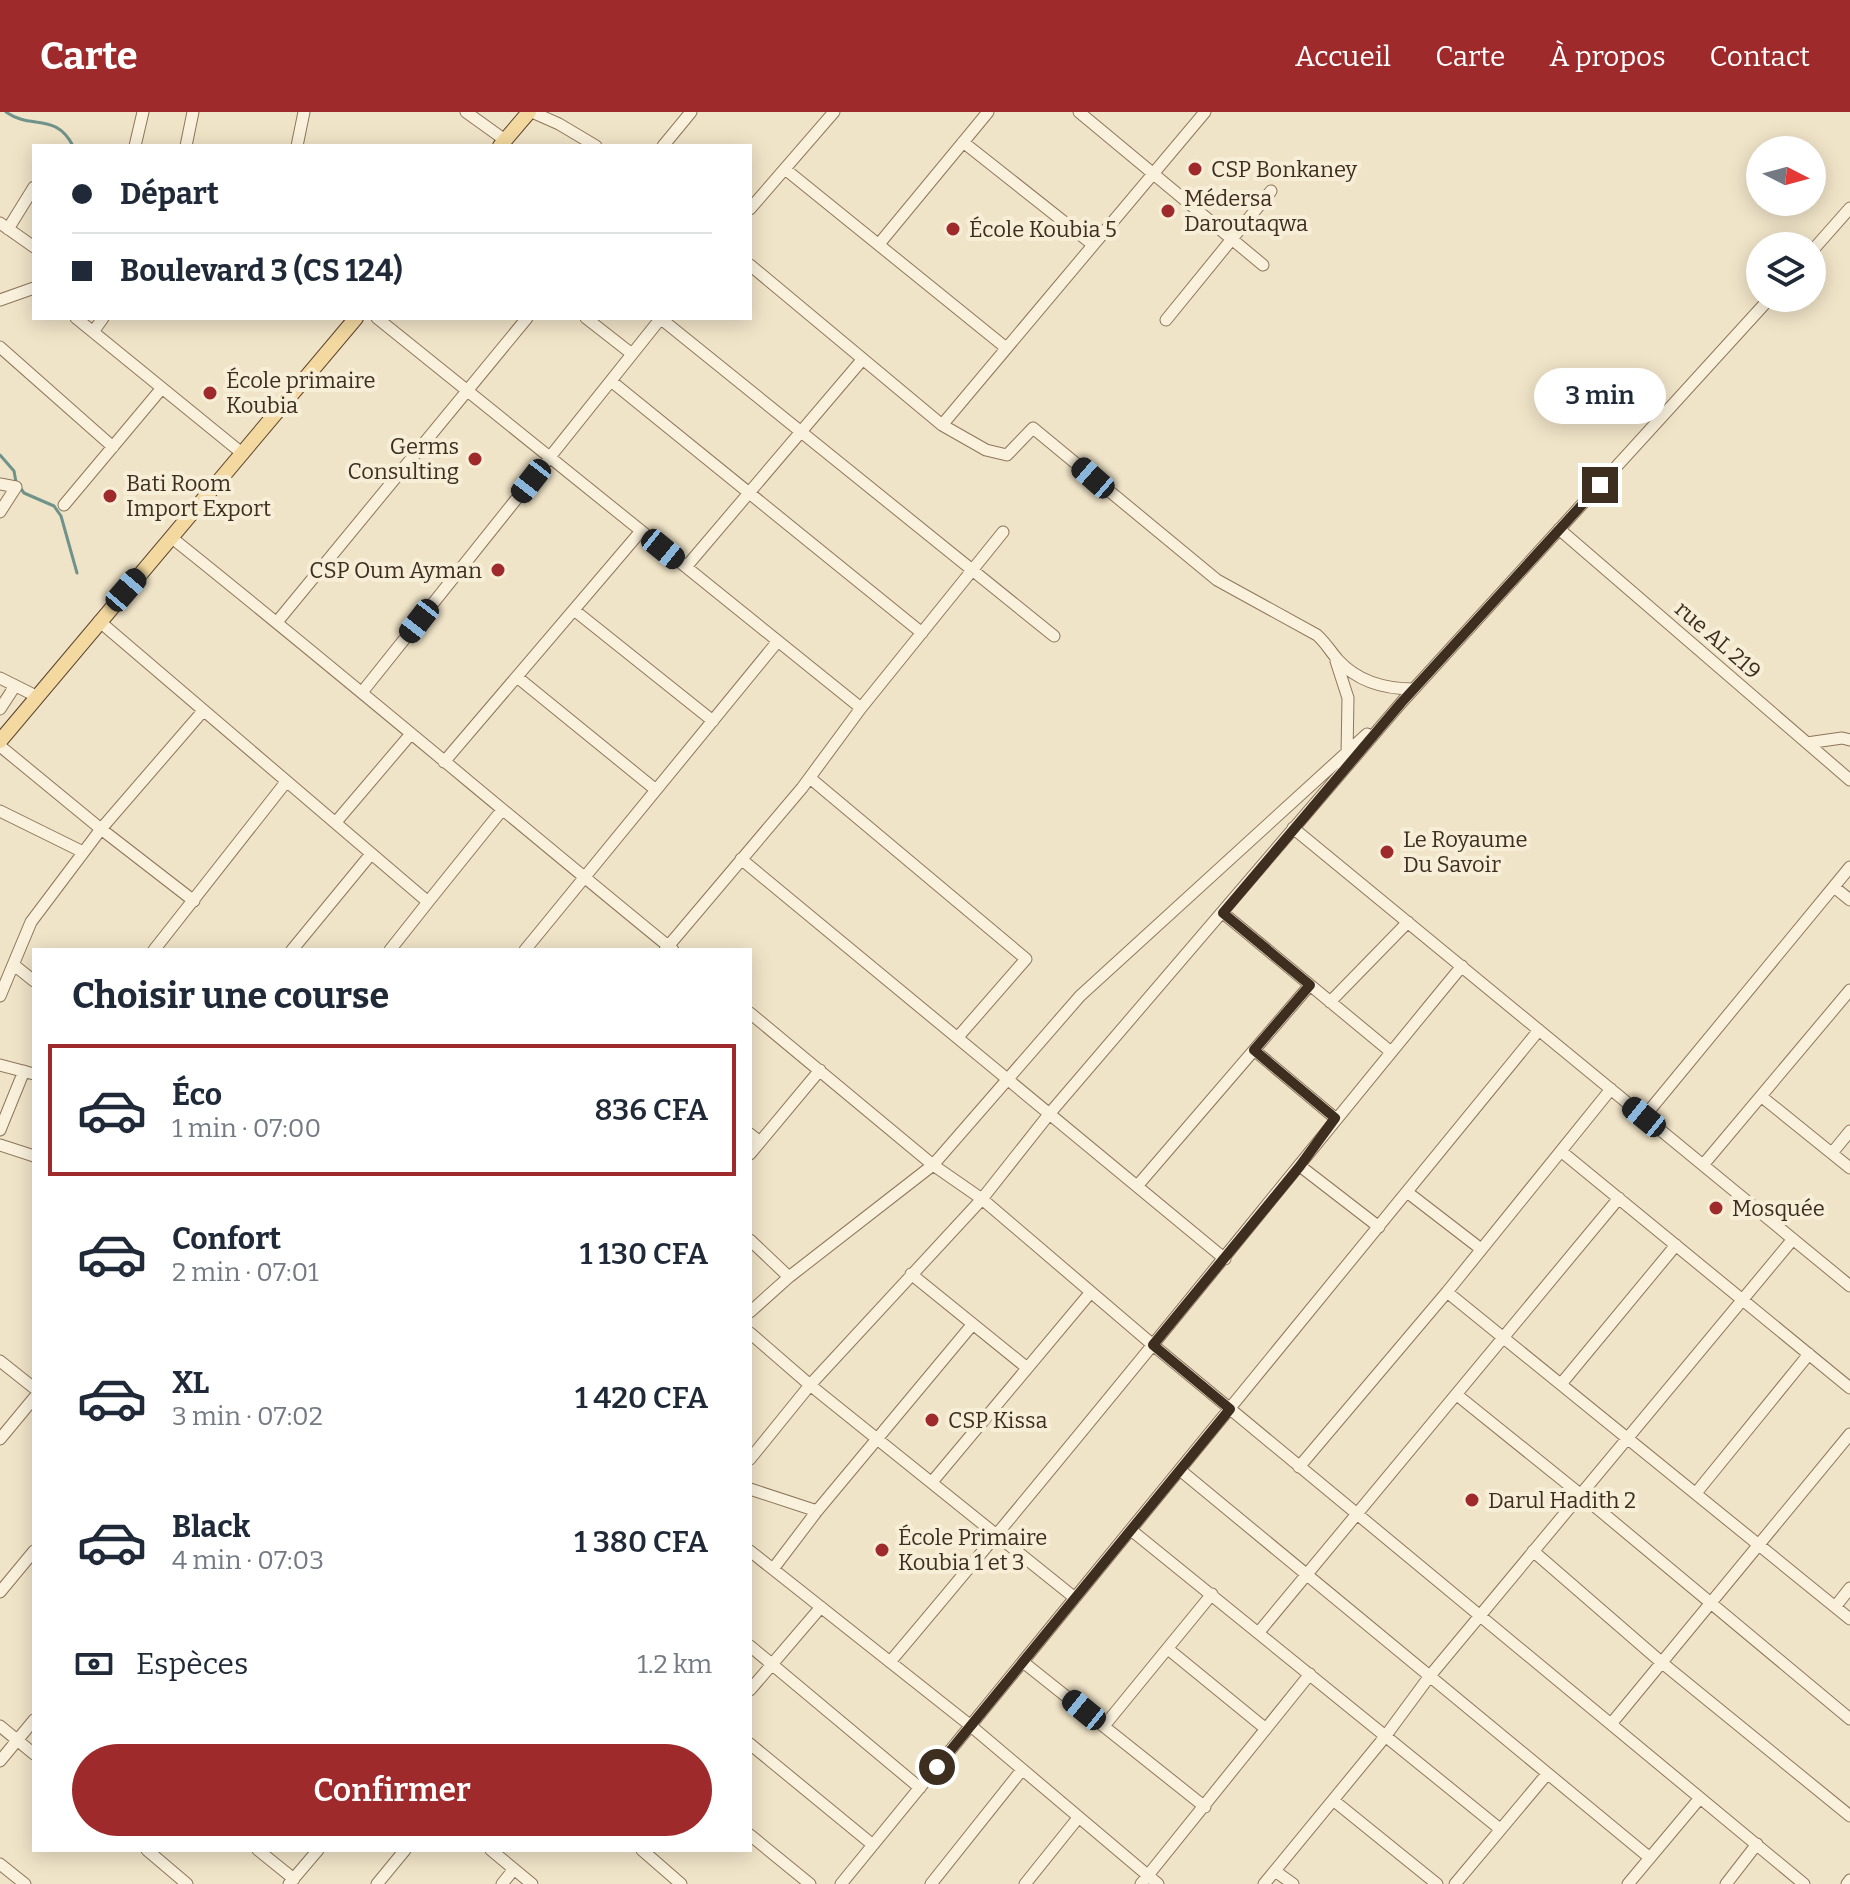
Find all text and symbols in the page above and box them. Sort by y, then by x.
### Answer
text: Carte [40,33,138,79]
text: Accueil [1295,40,1391,73]
text: Carte [1435,40,1505,73]
text: À propos [1549,40,1666,73]
text: Contact [1710,40,1810,73]
north arrow [1746,136,1826,216]
map controls [1746,136,1826,312]
place label: CSP Bonkaney [1211,156,1358,183]
marker: CSP Bonkaney [1186,160,1204,178]
text: Départ [120,176,219,212]
place label: Médersa Daroutaqwa [1184,185,1308,237]
marker: Médersa Daroutaqwa [1159,202,1177,220]
place label: École Koubia 5 [969,216,1117,243]
marker: École Koubia 5 [944,220,962,238]
button: layers [1746,232,1826,312]
text: Boulevard 3 (CS 124) [120,253,403,289]
place label: École primaire Koubia [226,367,376,419]
callout: 3 min [1534,369,1666,425]
text: 3 min [1565,380,1635,411]
marker: École primaire Koubia [201,384,219,402]
place label: Germs Consulting [348,433,459,485]
marker: Germs Consulting [466,450,484,468]
car [1067,453,1119,503]
car [507,455,555,507]
route end [1582,467,1618,503]
place label: Bati Room Import Export [126,470,271,522]
marker: Bati Room Import Export [101,487,119,505]
car [637,525,689,573]
place label: CSP Oum Ayman [309,557,482,584]
marker: CSP Oum Ayman [489,561,507,579]
car [101,564,151,616]
car [395,595,443,647]
street label: rue AL 219 [1670,595,1766,685]
place label: Le Royaume Du Savoir [1403,826,1527,878]
marker: Le Royaume Du Savoir [1378,843,1396,861]
text: Choisir une course [72,974,389,1018]
icon: car [76,1074,148,1146]
text: Éco [172,1077,222,1113]
text: 836 CFA [595,1092,708,1128]
car [1618,1093,1670,1141]
text: 1 min · 07:00 [172,1113,321,1144]
place label: Mosquée [1732,1195,1825,1222]
marker: Mosquée [1707,1199,1725,1217]
icon: car [76,1218,148,1290]
text: Confort [172,1221,281,1257]
text: 1 130 CFA [580,1236,708,1272]
text: 2 min · 07:01 [172,1257,319,1288]
icon: car [76,1362,148,1434]
text: XL [172,1365,209,1401]
text: 1 420 CFA [575,1380,708,1416]
text: 3 min · 07:02 [172,1401,323,1432]
place label: CSP Kissa [948,1407,1047,1434]
marker: CSP Kissa [923,1411,941,1429]
place label: Darul Hadith 2 [1488,1487,1636,1514]
marker: Darul Hadith 2 [1463,1491,1481,1509]
icon: car [76,1506,148,1578]
text: Black [172,1509,250,1545]
text: 1 380 CFA [574,1524,708,1560]
place label: École Primaire Koubia 1 et 3 [898,1524,1047,1576]
marker: École Primaire Koubia 1 et 3 [873,1541,891,1559]
text: 4 min · 07:03 [172,1545,324,1576]
icon: cash [72,1642,116,1686]
text: Espèces [136,1646,248,1682]
text: 1.2 km [637,1649,712,1680]
car [1058,1686,1110,1734]
button: Confirmer [72,1744,712,1836]
route start [919,1749,955,1785]

